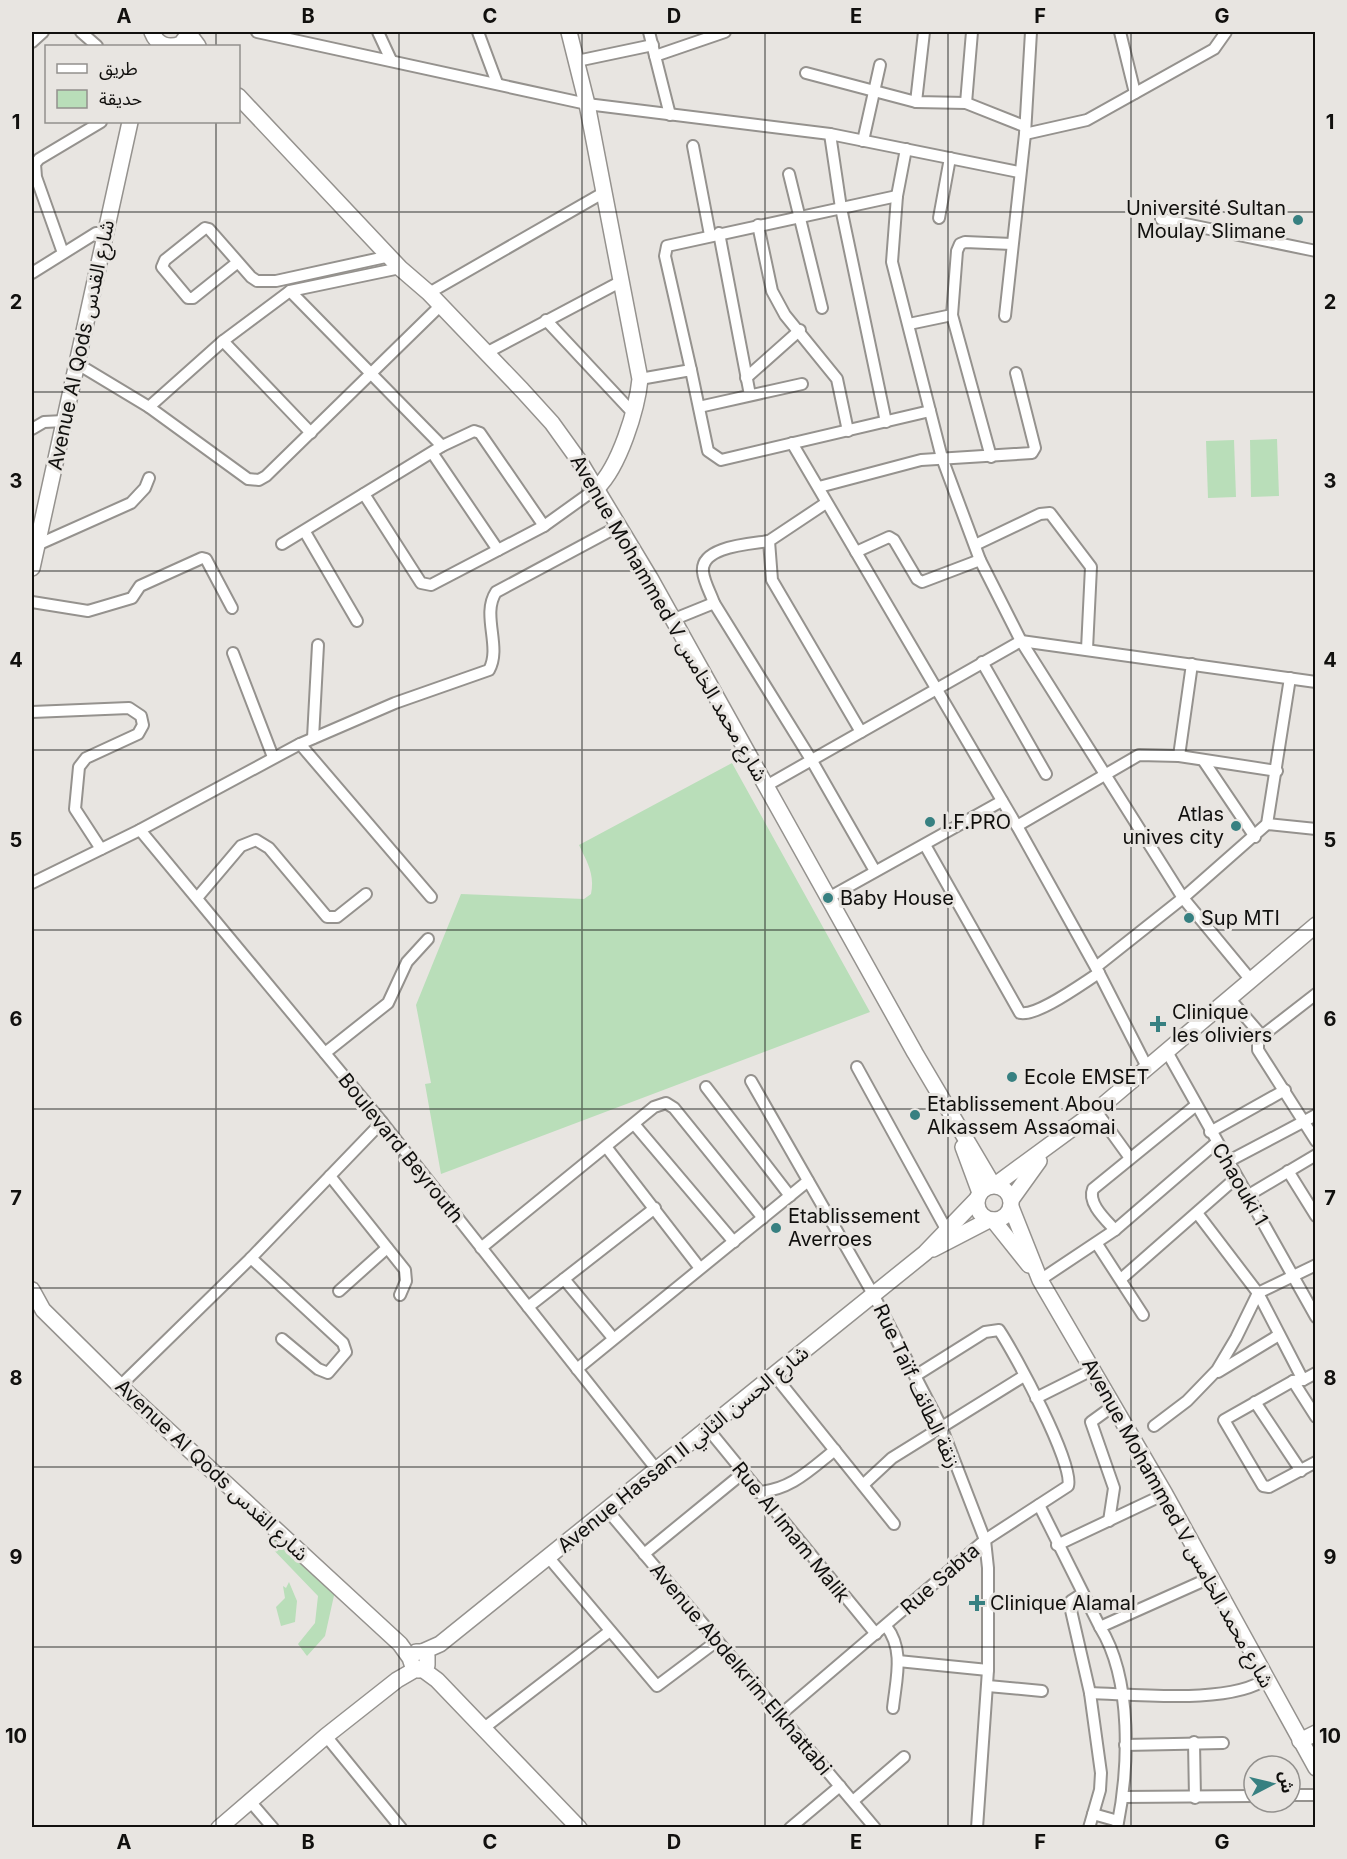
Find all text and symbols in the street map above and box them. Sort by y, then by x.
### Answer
text: A [117,4,132,28]
text: B [301,4,315,28]
text: C [483,4,497,28]
text: D [667,4,681,28]
text: E [850,4,862,28]
text: F [1034,4,1046,28]
text: G [1214,4,1230,28]
legend [45,45,240,123]
text: طريق [99,58,138,80]
text: حديقة [99,88,142,109]
text: 1 [12,110,20,134]
text: 1 [1326,110,1334,134]
place label: Université Sultan Moulay Slimane [1126,196,1286,243]
marker: Université Sultan Moulay Slimane [1291,213,1305,227]
street label: Avenue Al Qods شارع القدس [43,218,122,473]
text: 2 [10,290,22,314]
text: 2 [1324,290,1336,314]
street label: Avenue Mohammed V شارع محمد الخامس [563,450,773,787]
text: 3 [10,469,22,493]
text: 3 [1324,469,1336,493]
text: 4 [9,648,23,672]
text: 4 [1323,648,1337,672]
place label: Atlas unives city [1122,802,1224,849]
place label: I.F.PRO [942,810,1011,834]
marker: I.F.PRO [923,815,937,829]
marker: Atlas unives city [1229,819,1243,833]
text: 5 [10,828,22,852]
text: 5 [1324,828,1336,852]
place label: Baby House [840,886,954,910]
marker: Baby House [821,891,835,905]
place label: Sup MTI [1201,906,1280,930]
marker: Sup MTI [1182,911,1196,925]
place label: Clinique les oliviers [1172,1000,1272,1047]
text: 6 [10,1007,23,1031]
text: 6 [1324,1007,1337,1031]
marker: Clinique les oliviers [1149,1015,1167,1033]
place label: Ecole EMSET [1024,1065,1149,1089]
street label: Boulevard Beyrouth [333,1068,469,1228]
marker: Ecole EMSET [1005,1070,1019,1084]
place label: Etablissement Abou Alkassem Assaomai [927,1092,1116,1139]
marker: Etablissement Abou Alkassem Assaomai [908,1108,922,1122]
street label: Chaouki 1 [1207,1139,1273,1229]
text: 7 [10,1186,22,1210]
text: 7 [1324,1186,1336,1210]
place label: Etablissement Averroes [788,1204,921,1251]
marker: Etablissement Averroes [769,1221,783,1235]
street label: Rue Taïf زنقة الطائف [869,1300,965,1472]
street label: Avenue Hassan II شارع الحسن الثاني [553,1340,816,1561]
street label: Avenue Mohammed V شارع محمد الخامس [1074,1354,1279,1693]
text: 8 [9,1366,23,1390]
text: 8 [1323,1366,1337,1390]
street label: Avenue Al Qods شارع القدس [108,1374,313,1568]
street label: Rue Al Imam Malik [727,1457,855,1607]
street label: Rue Sabta [896,1538,984,1620]
text: 9 [10,1545,23,1569]
text: 9 [1324,1545,1337,1569]
street label: Avenue Abdelkrim Elkhattabi [645,1558,837,1780]
place label: Clinique Alamal [990,1591,1136,1615]
marker: Clinique Alamal [968,1594,986,1612]
text: 10 [5,1724,27,1748]
text: 10 [1319,1724,1341,1748]
north arrow [1242,1754,1302,1814]
text: ش [1276,1770,1298,1794]
text: A [117,1830,132,1854]
text: B [301,1830,315,1854]
text: C [483,1830,497,1854]
text: D [667,1830,681,1854]
text: E [850,1830,862,1854]
text: F [1034,1830,1046,1854]
text: G [1214,1830,1230,1854]

